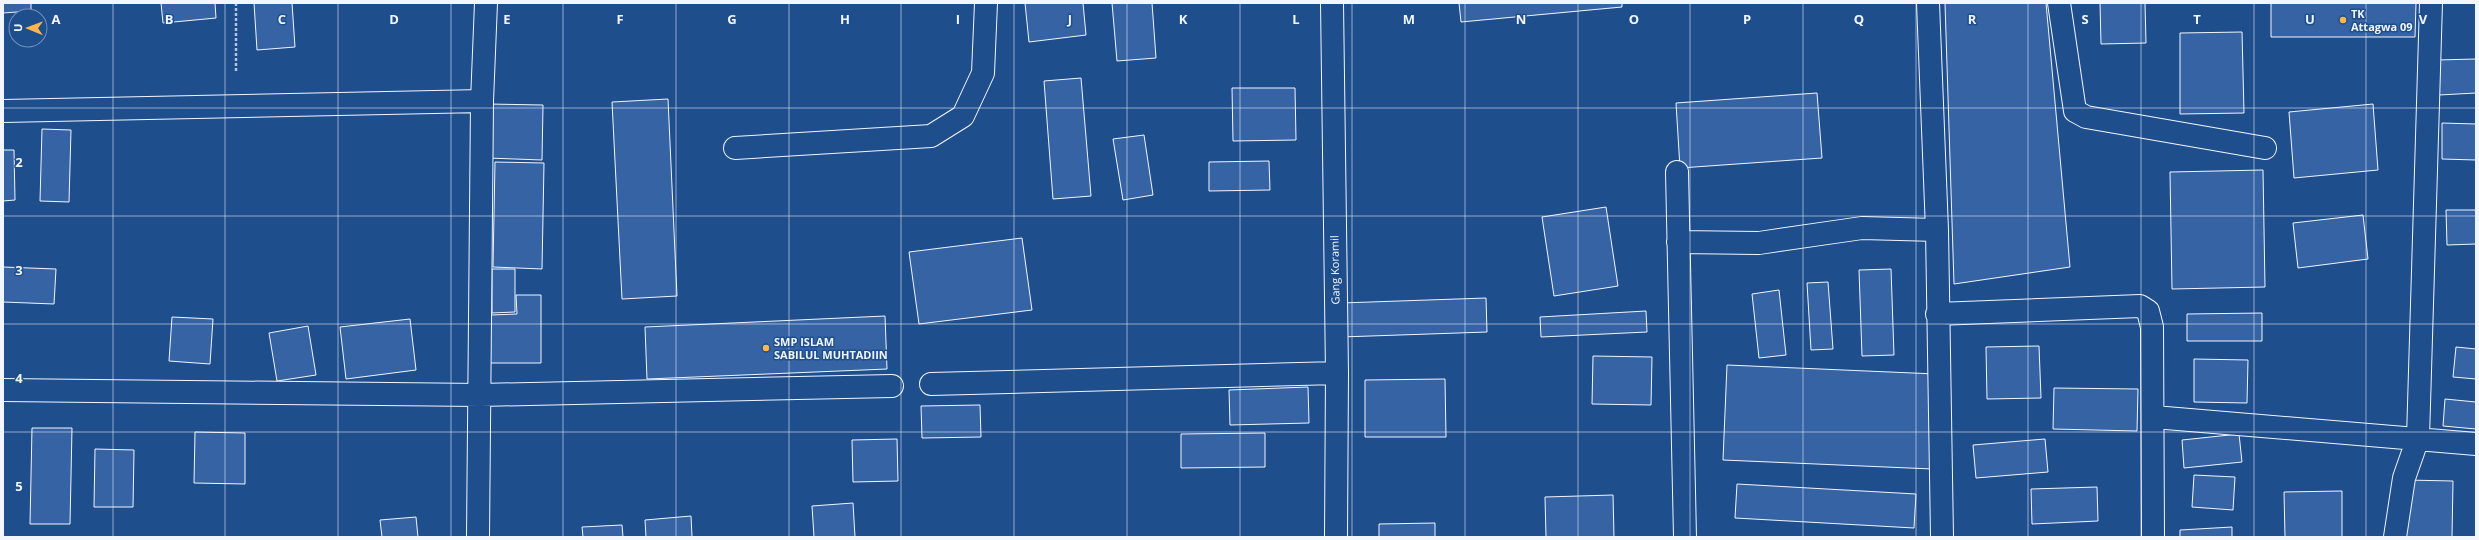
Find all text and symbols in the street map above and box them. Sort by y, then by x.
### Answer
place label: TK Attagwa 09 [2351,6,2413,34]
north arrow [8,8,48,48]
text: A [52,10,61,28]
text: B [165,10,174,28]
text: C [278,10,286,28]
text: D [389,10,399,28]
text: E [503,10,511,28]
text: F [616,10,624,28]
text: G [727,10,737,28]
text: H [840,10,850,28]
text: I [956,10,960,28]
text: J [1067,10,1072,28]
text: K [1179,10,1188,28]
text: L [1292,10,1300,28]
text: M [1403,10,1415,28]
text: N [1516,10,1526,28]
text: O [1629,10,1639,28]
text: P [1743,10,1751,28]
text: Q [1854,10,1864,28]
text: R [1968,10,1977,28]
text: S [2081,10,2089,28]
text: T [2193,10,2201,28]
text: U [2305,10,2315,28]
text: V [2419,10,2428,28]
marker: TK Attagwa 09 [2338,15,2348,25]
text: U [10,24,25,32]
text: 2 [15,153,23,171]
street label: Gang Koramil [1326,235,1343,305]
text: 3 [15,261,23,279]
place label: SMP ISLAM SABILUL MUHTADIIN [774,334,888,362]
marker: SMP ISLAM SABILUL MUHTADIIN [761,343,771,353]
text: 4 [15,369,23,387]
text: 5 [15,477,23,495]

